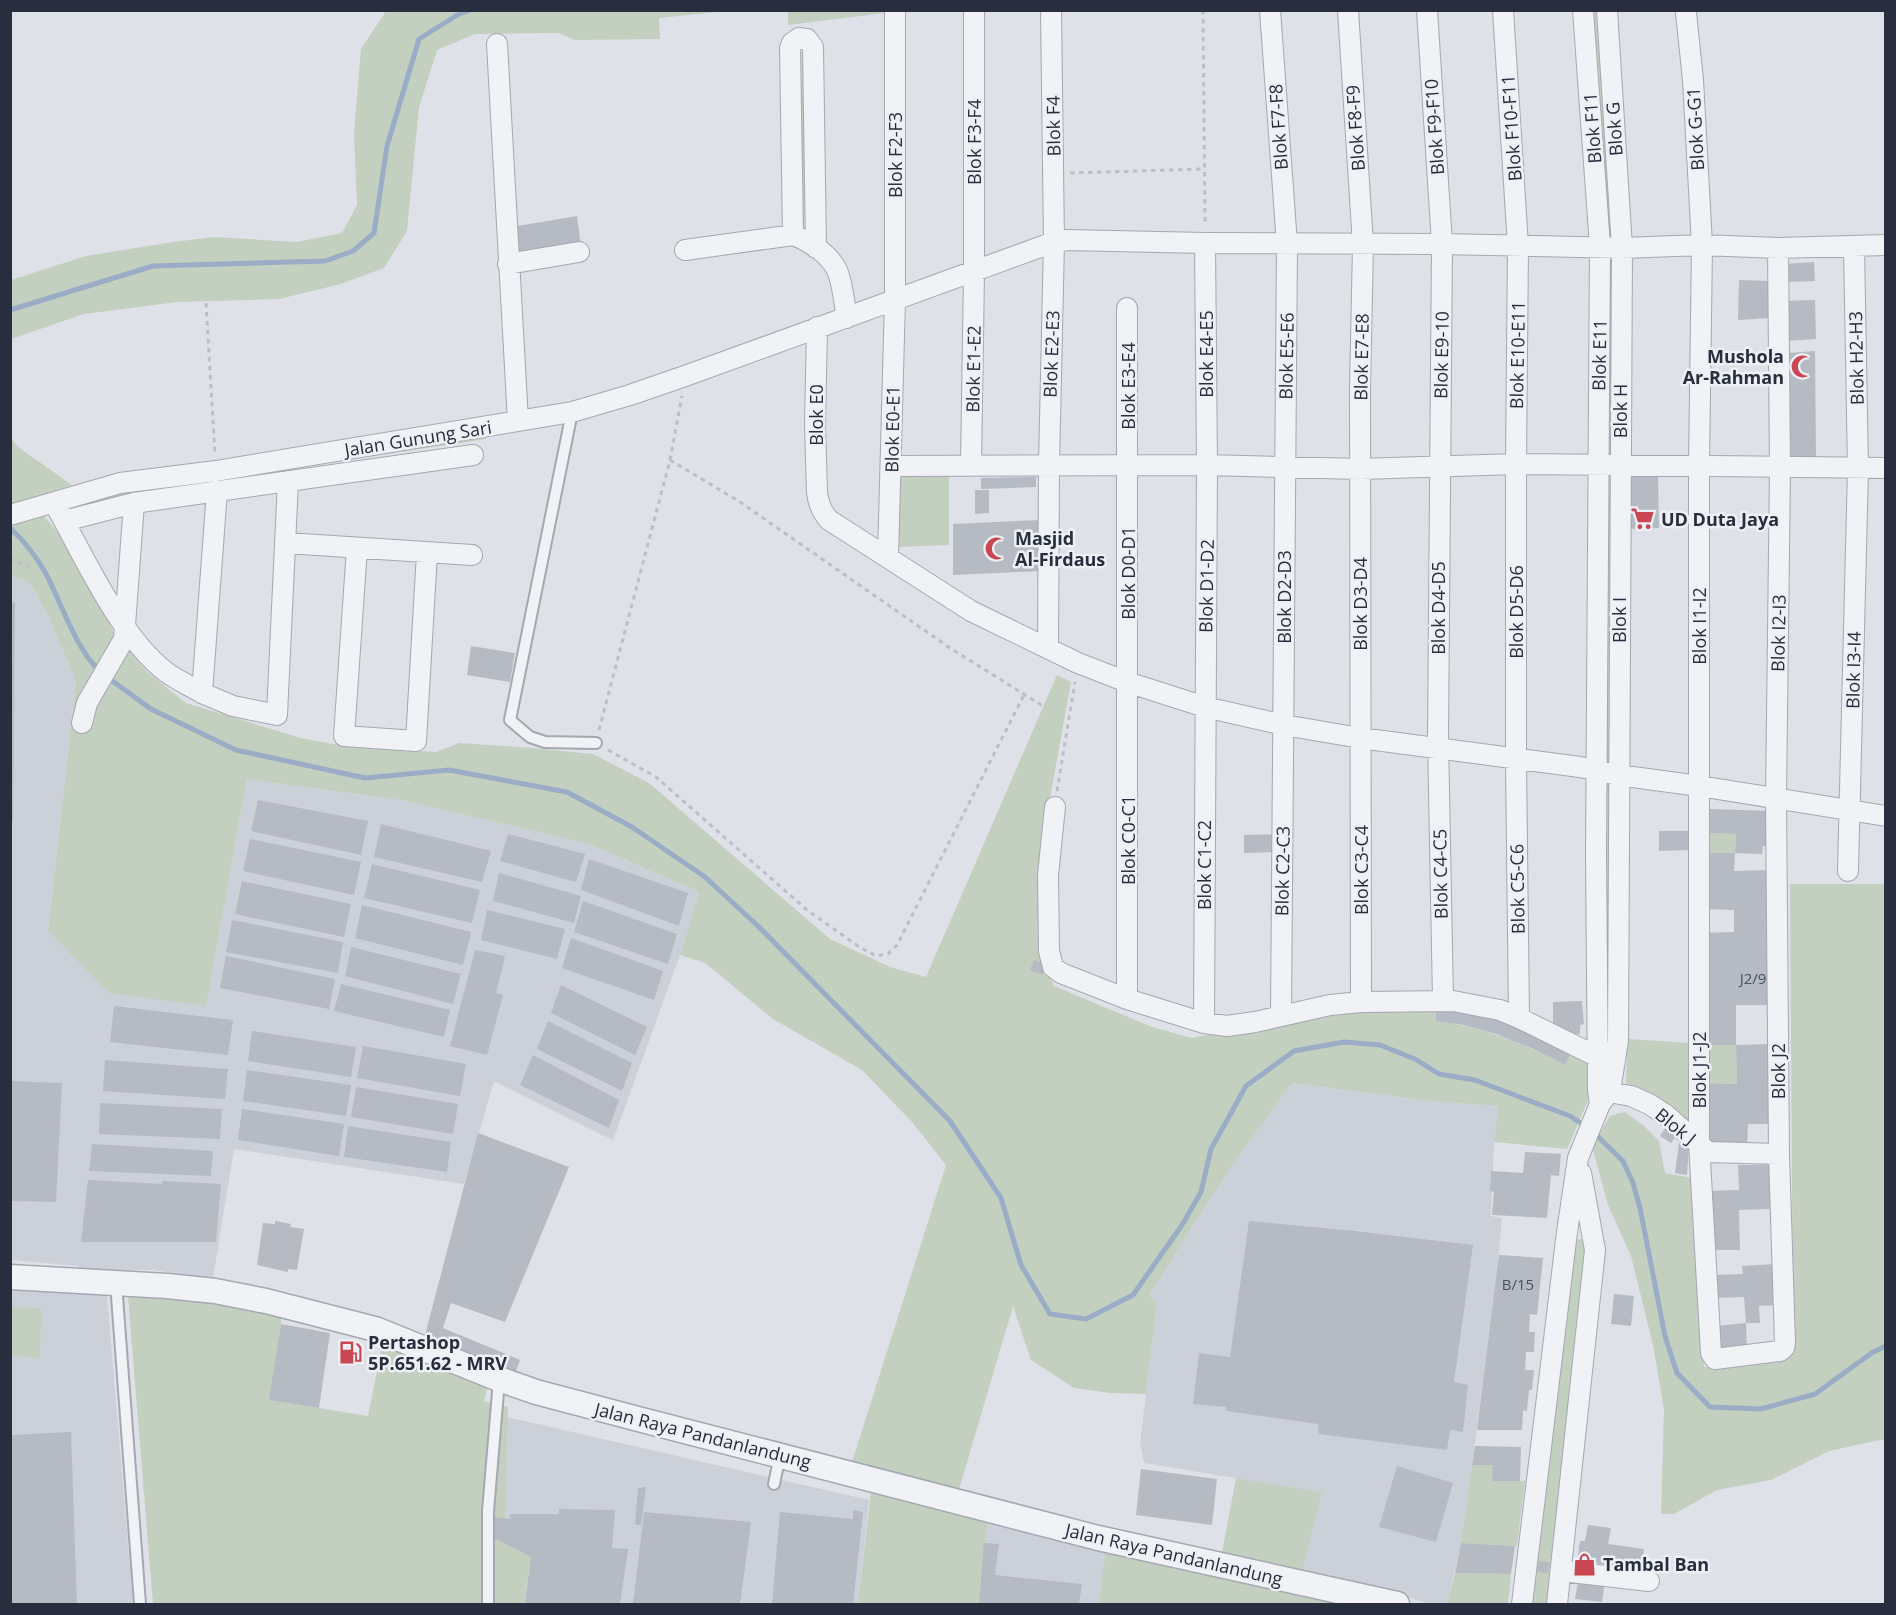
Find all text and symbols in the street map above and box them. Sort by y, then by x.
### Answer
street label: Blok F10-F11 [1495,74,1527,182]
street label: Blok F9-F10 [1419,78,1449,176]
street label: Blok F7-F8 [1263,83,1293,171]
street label: Blok F8-F9 [1340,84,1370,172]
street label: Blok G-G1 [1681,87,1709,171]
street label: Blok F11 [1578,92,1606,164]
street label: Blok F4 [1040,95,1066,157]
street label: Blok F3-F4 [962,99,986,185]
street label: Blok G [1600,101,1628,157]
street label: Blok F2-F3 [883,112,907,198]
street label: Blok E10-E11 [1504,301,1530,409]
street label: Blok E2-E3 [1037,310,1065,398]
street label: Blok E4-E5 [1194,310,1218,398]
street label: Blok E9-10 [1428,311,1454,399]
street label: Blok H2-H3 [1843,311,1869,405]
street label: Blok E5-E6 [1273,312,1299,400]
street label: Blok E7-E8 [1348,313,1374,401]
street label: Blok E11 [1586,319,1612,391]
street label: Blok E1-E2 [960,325,986,413]
street label: Blok E3-E4 [1116,342,1140,430]
place label: Mushola Ar-Rahman [1683,344,1784,389]
mosque icon: Mushola Ar-Rahman [1789,353,1815,379]
street label: Blok E0 [804,384,828,446]
street label: Blok H [1608,384,1632,438]
street label: Blok E0-E1 [879,385,905,473]
street label: Jalan Gunung Sari [341,415,493,462]
supermarket icon: UD Duta Jaya [1630,506,1656,532]
place label: UD Duta Jaya [1661,507,1779,531]
place label: Masjid Al-Firdaus [1015,526,1105,571]
street label: Blok D0-D1 [1116,526,1140,620]
mosque icon: Masjid Al-Firdaus [984,535,1010,561]
street label: Blok D1-D2 [1193,539,1219,633]
street label: Blok D2-D3 [1272,550,1296,644]
street label: Blok D3-D4 [1348,557,1372,651]
street label: Blok D4-D5 [1426,561,1450,655]
street label: Blok D5-D6 [1504,565,1528,659]
street label: Blok I1-I2 [1687,587,1711,665]
street label: Blok I2-I3 [1765,594,1791,672]
street label: Blok I [1607,597,1631,643]
street label: Blok I3-I4 [1840,631,1866,709]
street label: Blok C0-C1 [1116,795,1140,885]
street label: Blok C1-C2 [1192,820,1216,910]
street label: Blok C3-C4 [1349,825,1373,915]
street label: Blok C2-C3 [1269,826,1295,916]
street label: Blok C4-C5 [1427,829,1453,919]
street label: Blok C5-C6 [1504,844,1530,934]
house number: J2/9 [1738,968,1766,988]
street label: Blok J1-J2 [1687,1031,1711,1109]
street label: Blok J2 [1766,1043,1790,1099]
street label: Blok J [1651,1102,1701,1150]
house number: B/15 [1502,1274,1534,1294]
place label: Pertashop 5P.651.62 - MRV [368,1330,507,1375]
fuel station icon: Pertashop 5P.651.62 - MRV [337,1339,363,1365]
street label: Jalan Raya Pandanlandung [590,1396,814,1474]
street label: Jalan Raya Pandanlandung [1061,1517,1285,1591]
shop icon: Tambal Ban [1572,1551,1598,1577]
place label: Tambal Ban [1603,1552,1709,1576]

